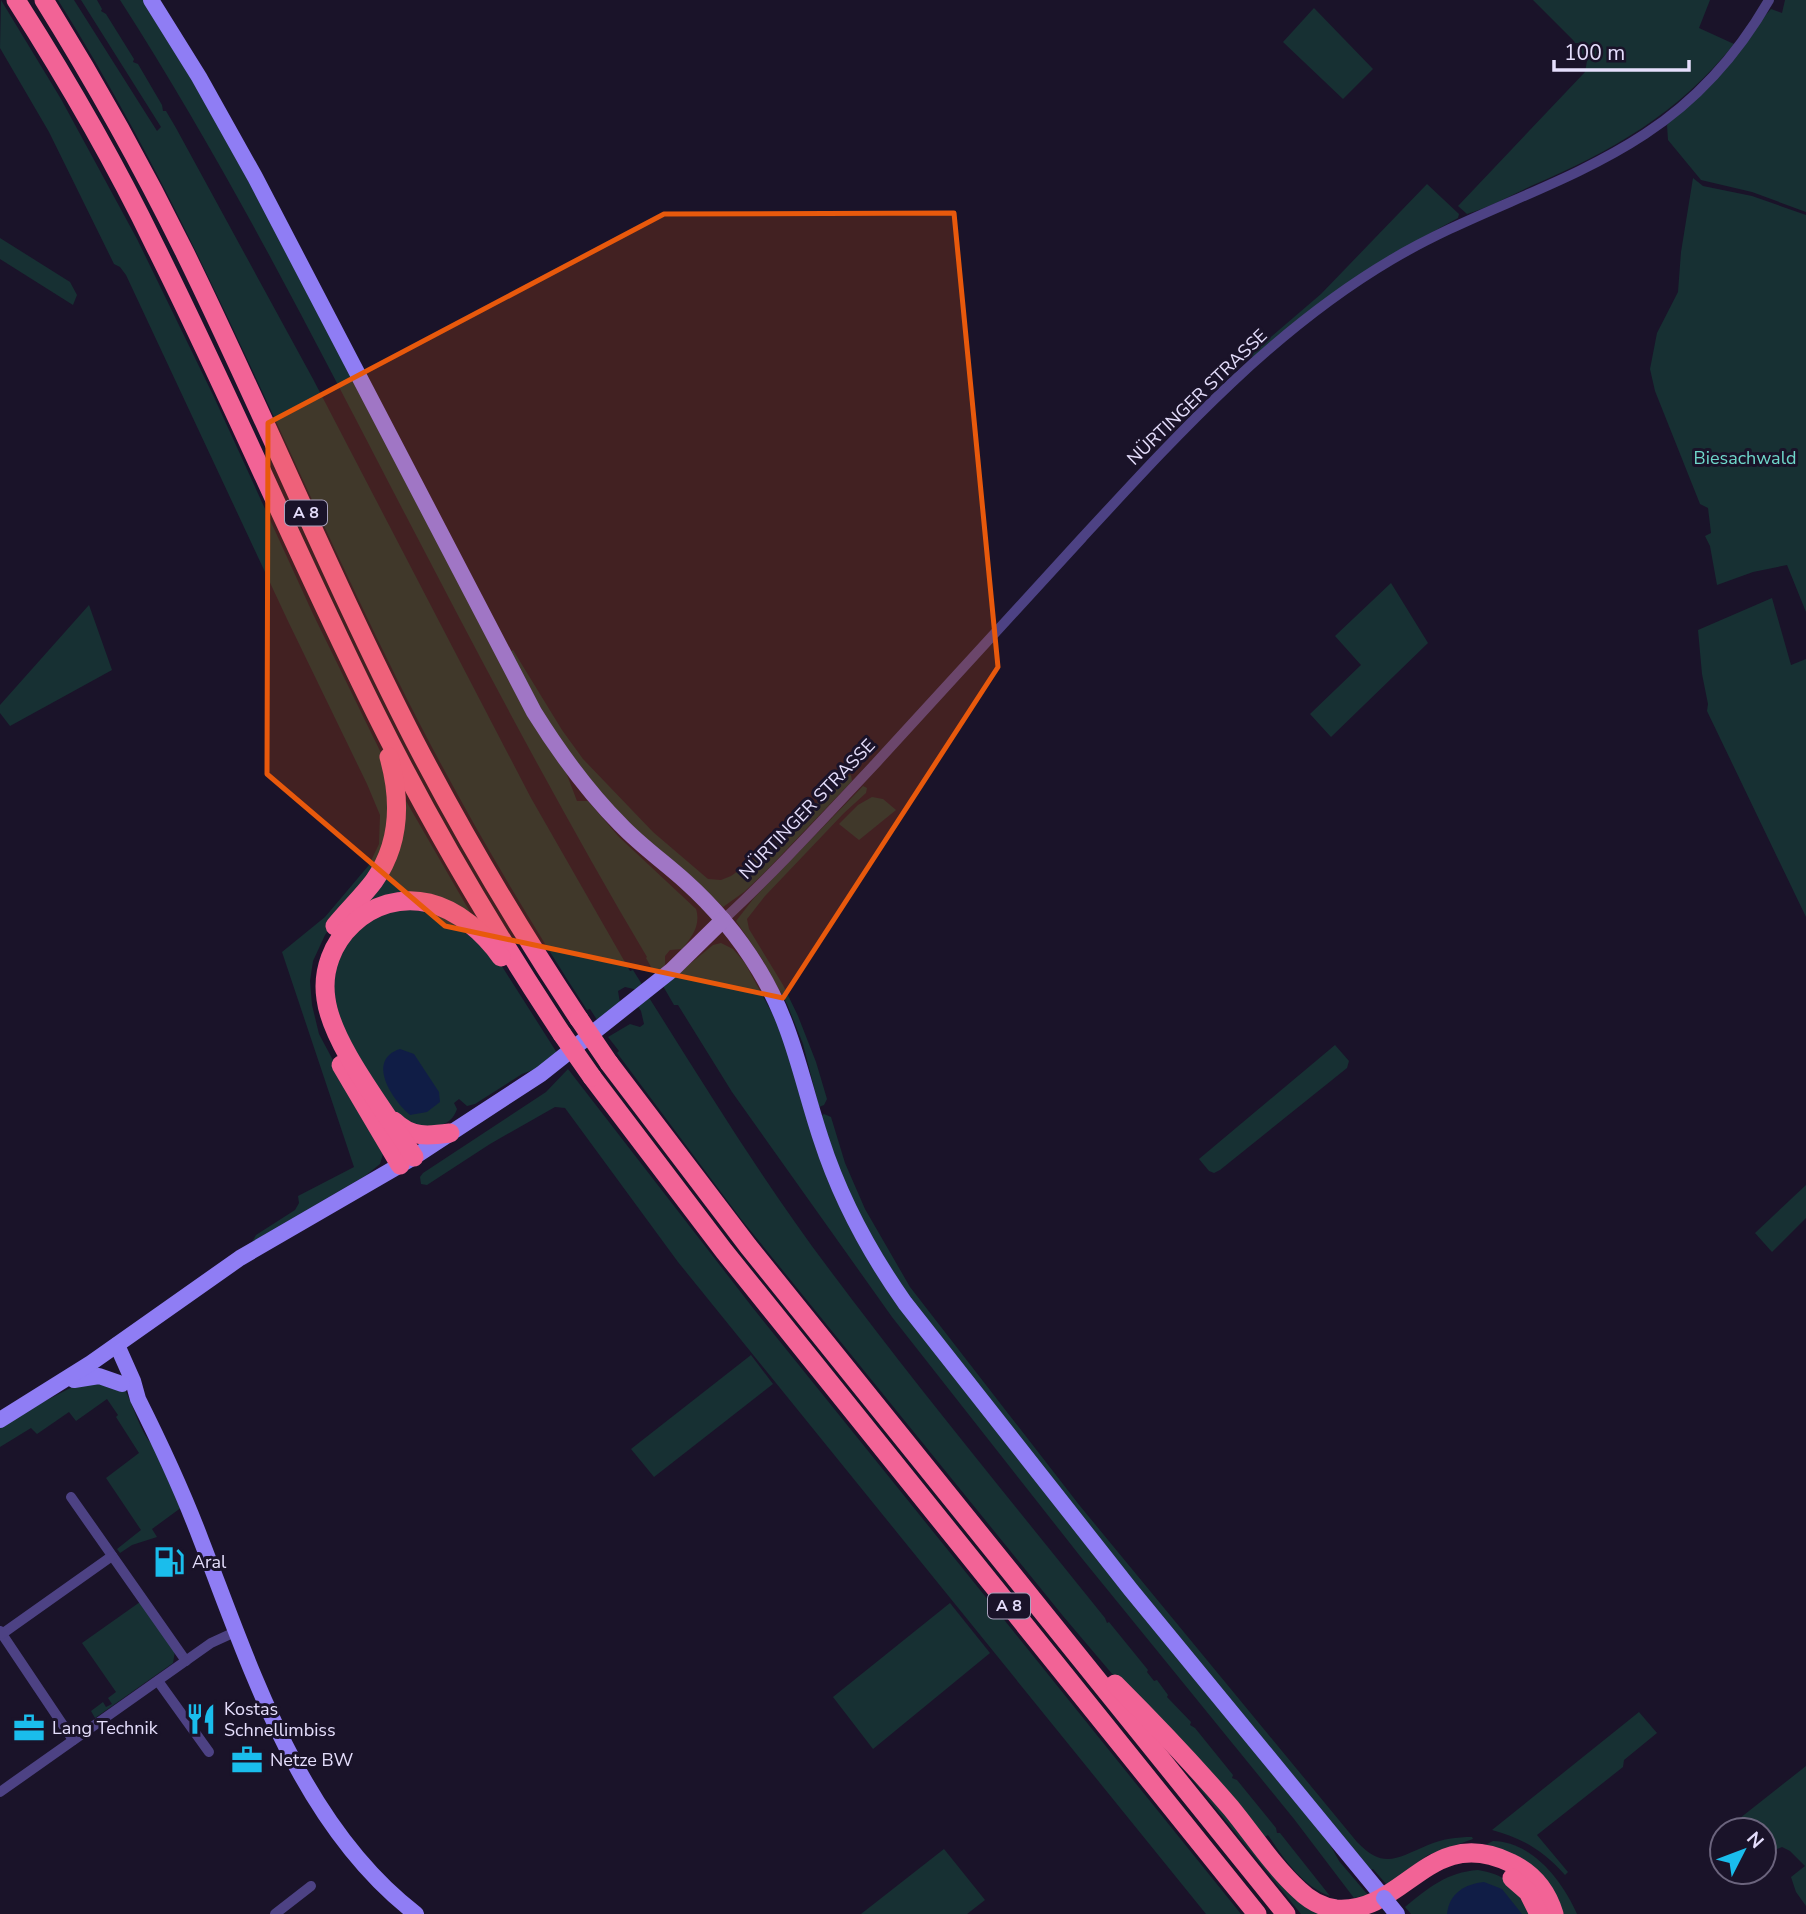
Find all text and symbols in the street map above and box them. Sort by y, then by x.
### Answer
scale bar [1554,28,1689,72]
text: 100 m [1564,39,1625,67]
street label: NÜRTINGER STRASSE [1122,324,1272,470]
park label: Biesachwald [1694,446,1796,470]
road number: A 8 [285,500,327,526]
street label: NÜRTINGER STRASSE [734,734,880,884]
fuel station icon: Aral [152,1545,186,1579]
place label: Aral [192,1550,227,1574]
road number: A 8 [988,1594,1030,1618]
place label: Kostas Schnellimbiss [224,1697,336,1742]
restaurant icon: Kostas Schnellimbiss [184,1702,218,1736]
office icon: Lang Technik [12,1711,46,1745]
place label: Lang Technik [52,1716,159,1740]
office icon: Netze BW [230,1743,264,1777]
place label: Netze BW [270,1748,354,1772]
north arrow [1708,1816,1778,1886]
text: N [1740,1826,1769,1854]

